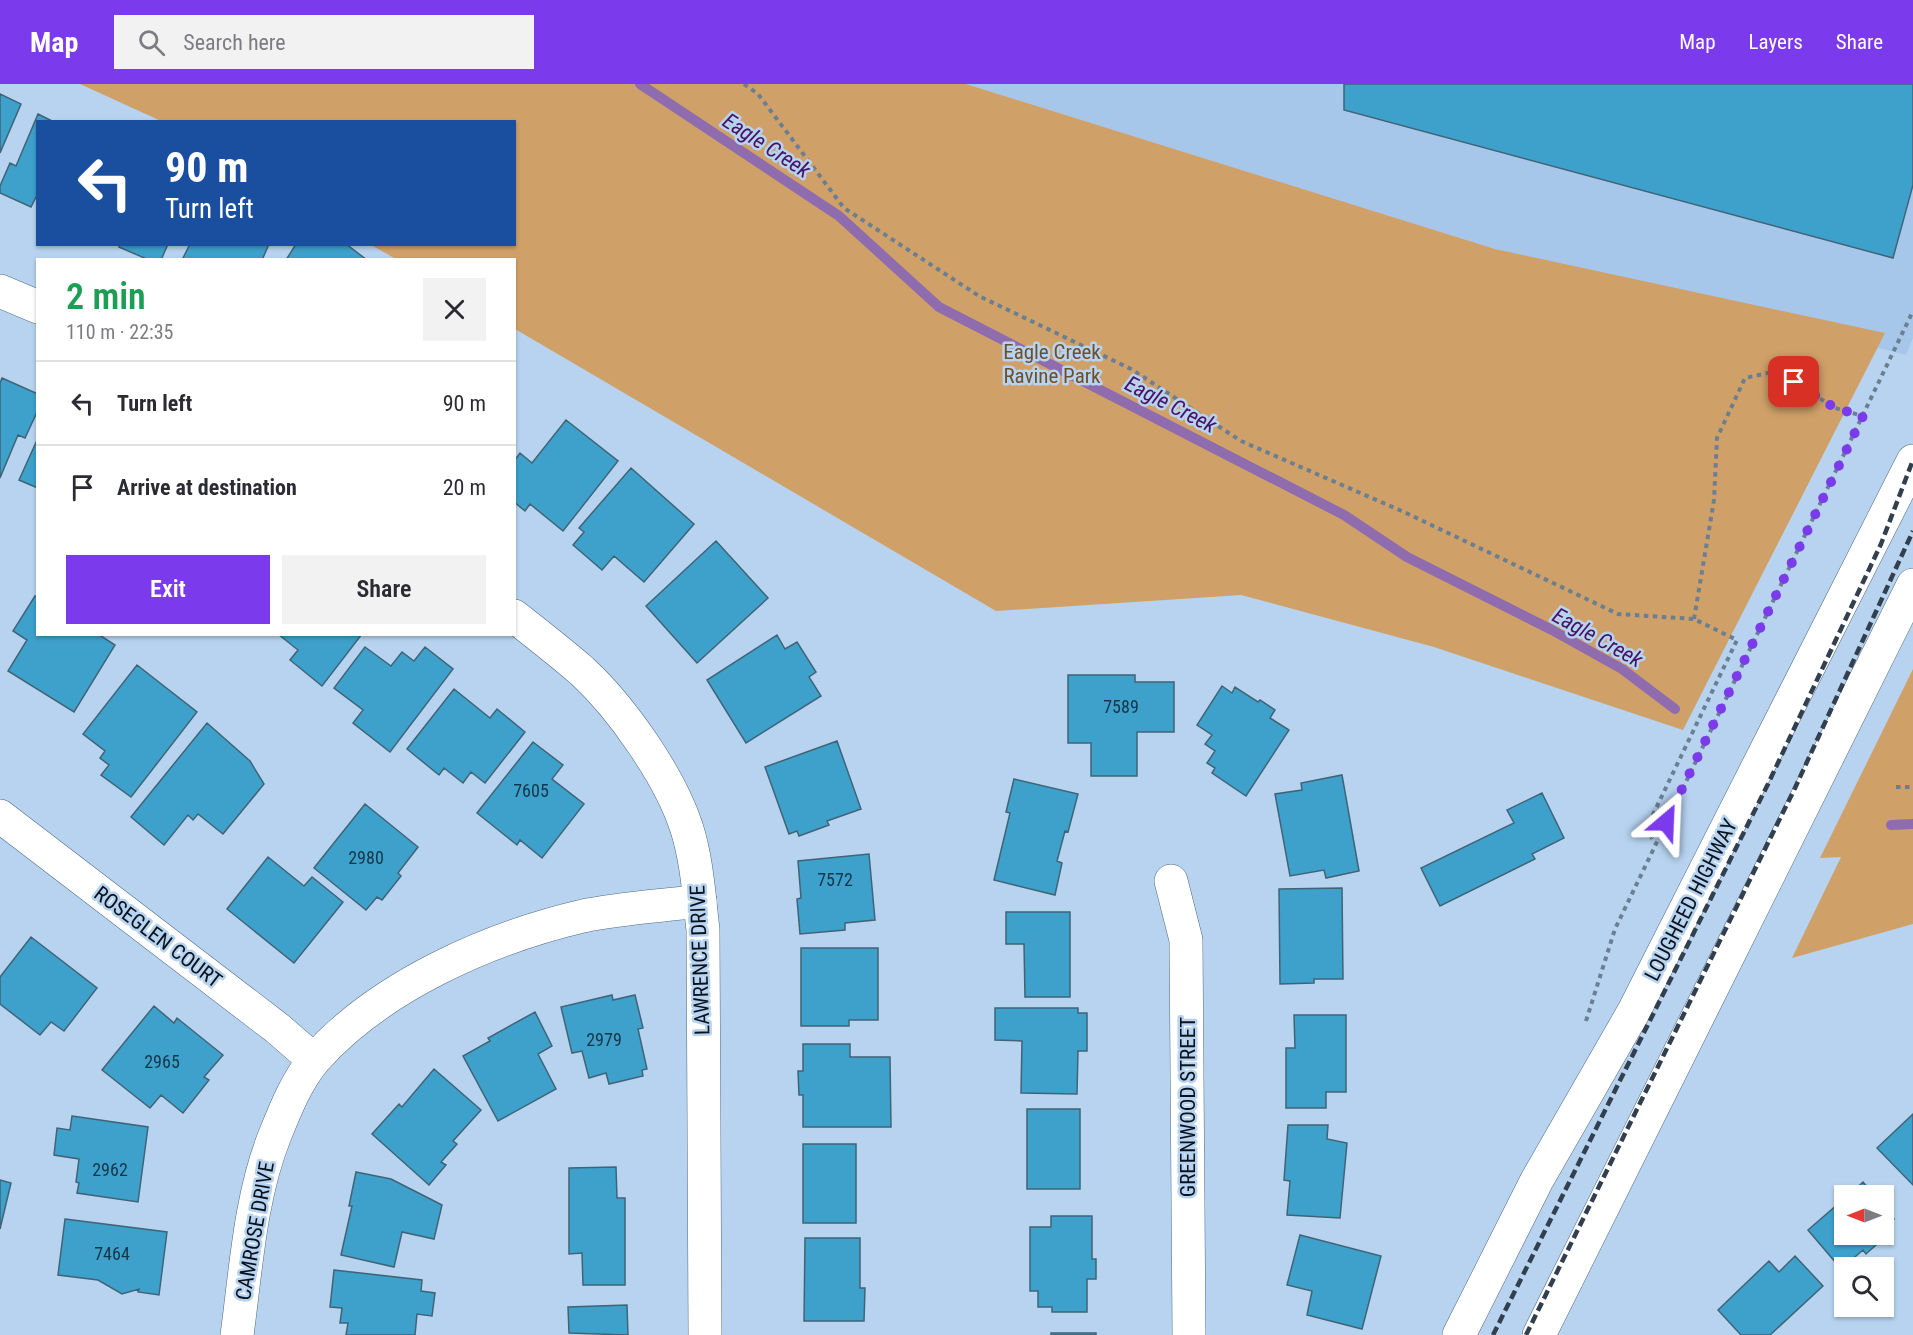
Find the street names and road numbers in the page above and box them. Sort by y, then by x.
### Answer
street label: LOUGHEED HIGHWAY [1640,815,1742,985]
street label: ROSEGLEN COURT [90,881,227,993]
street label: LAWRENCE DRIVE [685,885,715,1035]
street label: GREENWOOD STREET [1176,1017,1200,1197]
street label: CAMROSE DRIVE [231,1160,279,1302]

